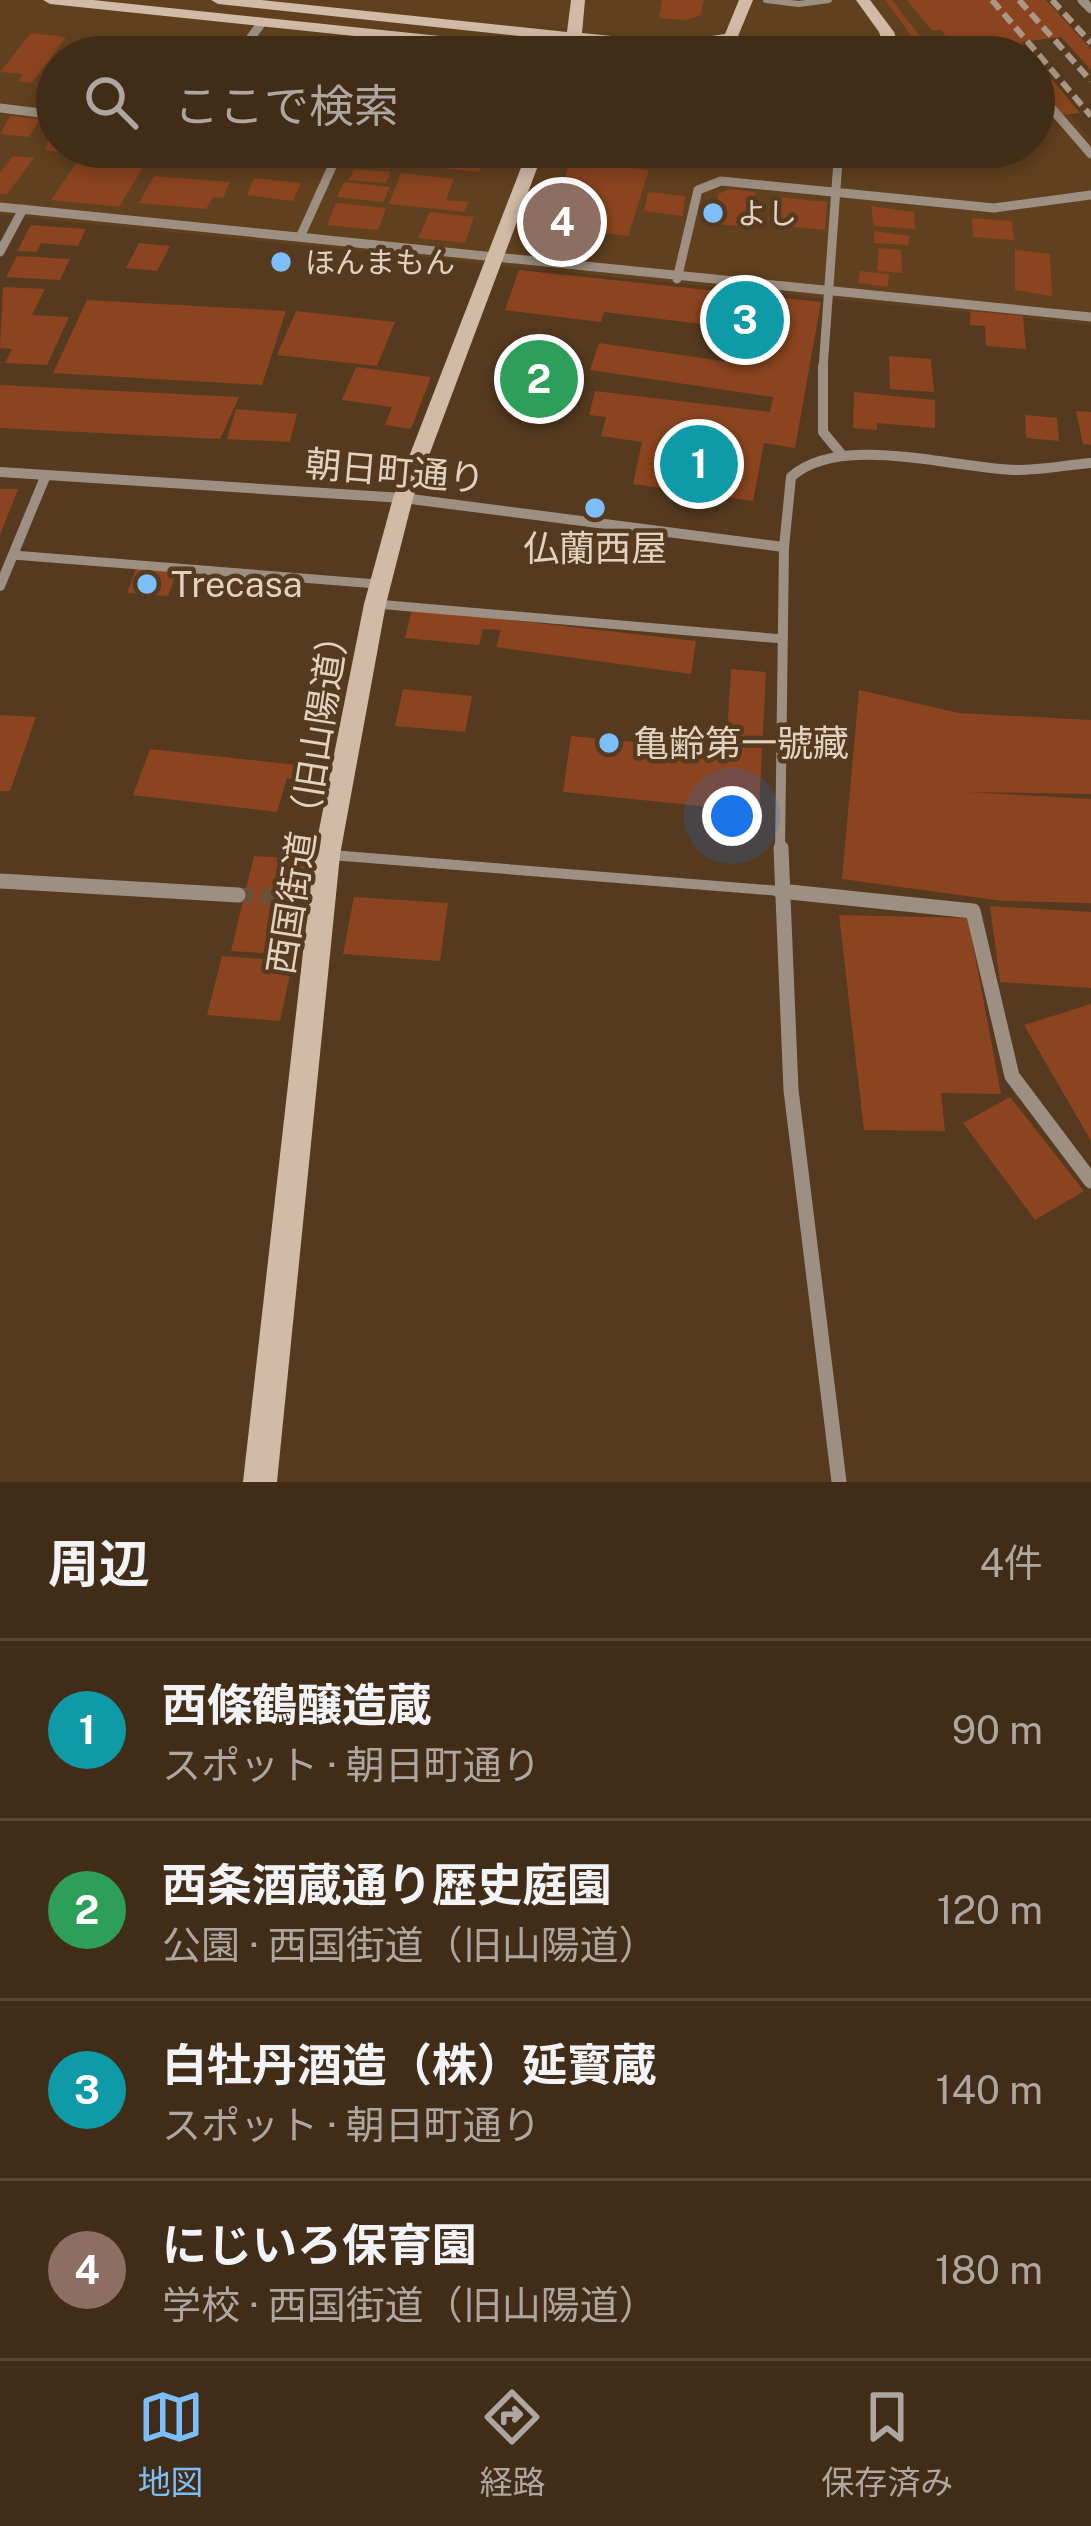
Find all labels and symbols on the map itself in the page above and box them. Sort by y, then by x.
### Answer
pin: 4 [523,177,601,267]
place label: よし [737,195,797,231]
marker: よし [700,200,726,226]
place label: ほんまもん [305,244,455,280]
marker: ほんまもん [268,249,294,275]
pin: 3 [706,275,784,365]
pin: 2 [500,334,578,424]
pin: 1 [660,419,738,509]
street label: 朝日町通り [304,442,486,500]
marker: 仏蘭西屋 [582,495,608,521]
place label: 仏蘭西屋 [523,527,667,569]
place label: Trecasa [171,563,303,605]
marker: Trecasa [134,571,160,597]
street label: 西国街道（旧山陽道） [259,615,357,977]
place label: 亀齢第一號藏 [633,722,849,764]
marker: 亀齢第一號藏 [596,730,622,756]
your location [702,786,762,846]

